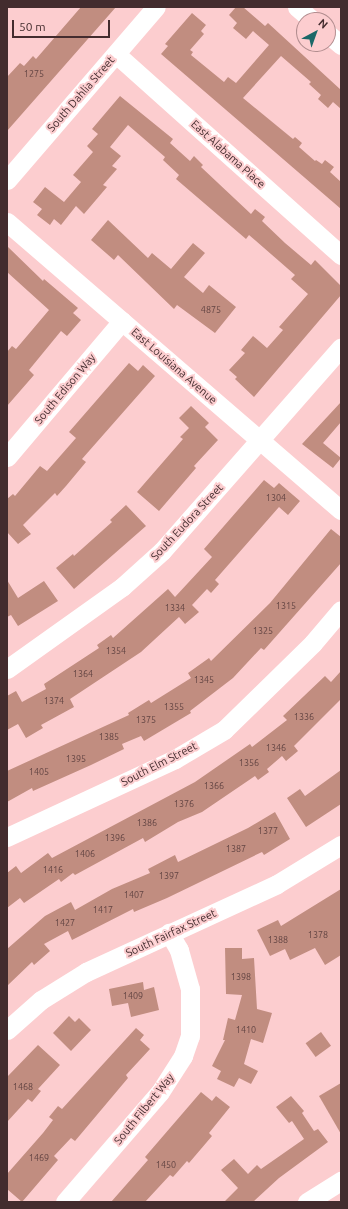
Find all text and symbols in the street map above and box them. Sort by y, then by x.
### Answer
scale bar [14,12,112,38]
north arrow [296,12,336,52]
text: N [316,16,330,31]
text: 50 m [19,20,46,33]
street label: South Dahlia Street [45,54,117,134]
house number: 1275 [24,69,44,79]
street label: East Alabama Place [188,117,268,191]
house number: 4875 [201,305,221,315]
street label: East Louisiana Avenue [129,325,219,407]
street label: South Edison Way [32,351,98,427]
street label: South Eudora Street [148,481,226,563]
house number: 1304 [266,493,286,503]
house number: 1315 [276,601,296,611]
house number: 1334 [165,603,185,613]
house number: 1325 [253,626,273,636]
house number: 1354 [106,646,126,656]
house number: 1364 [73,669,93,679]
house number: 1345 [194,675,214,685]
house number: 1374 [44,696,64,706]
house number: 1355 [164,702,184,712]
house number: 1336 [294,712,314,722]
house number: 1375 [136,715,156,725]
house number: 1385 [99,732,119,742]
street label: South Elm Street [119,739,199,789]
house number: 1346 [266,743,286,753]
house number: 1395 [66,754,86,764]
house number: 1356 [239,758,259,768]
house number: 1405 [29,767,49,777]
house number: 1366 [204,781,224,791]
house number: 1376 [174,799,194,809]
house number: 1386 [137,818,157,828]
house number: 1377 [258,826,278,836]
house number: 1396 [105,833,125,843]
house number: 1387 [226,844,246,854]
house number: 1406 [75,849,95,859]
house number: 1416 [43,865,63,875]
house number: 1397 [159,871,179,881]
house number: 1407 [124,890,144,900]
house number: 1417 [93,905,113,915]
street label: South Fairfax Street [124,906,218,960]
house number: 1427 [55,918,75,928]
house number: 1378 [308,930,328,940]
house number: 1388 [268,935,288,945]
house number: 1398 [231,972,251,982]
house number: 1409 [123,991,143,1001]
house number: 1410 [236,1025,256,1035]
street label: South Filbert Way [111,1071,177,1147]
house number: 1468 [13,1082,33,1092]
house number: 1469 [29,1153,49,1163]
house number: 1450 [156,1160,176,1170]

